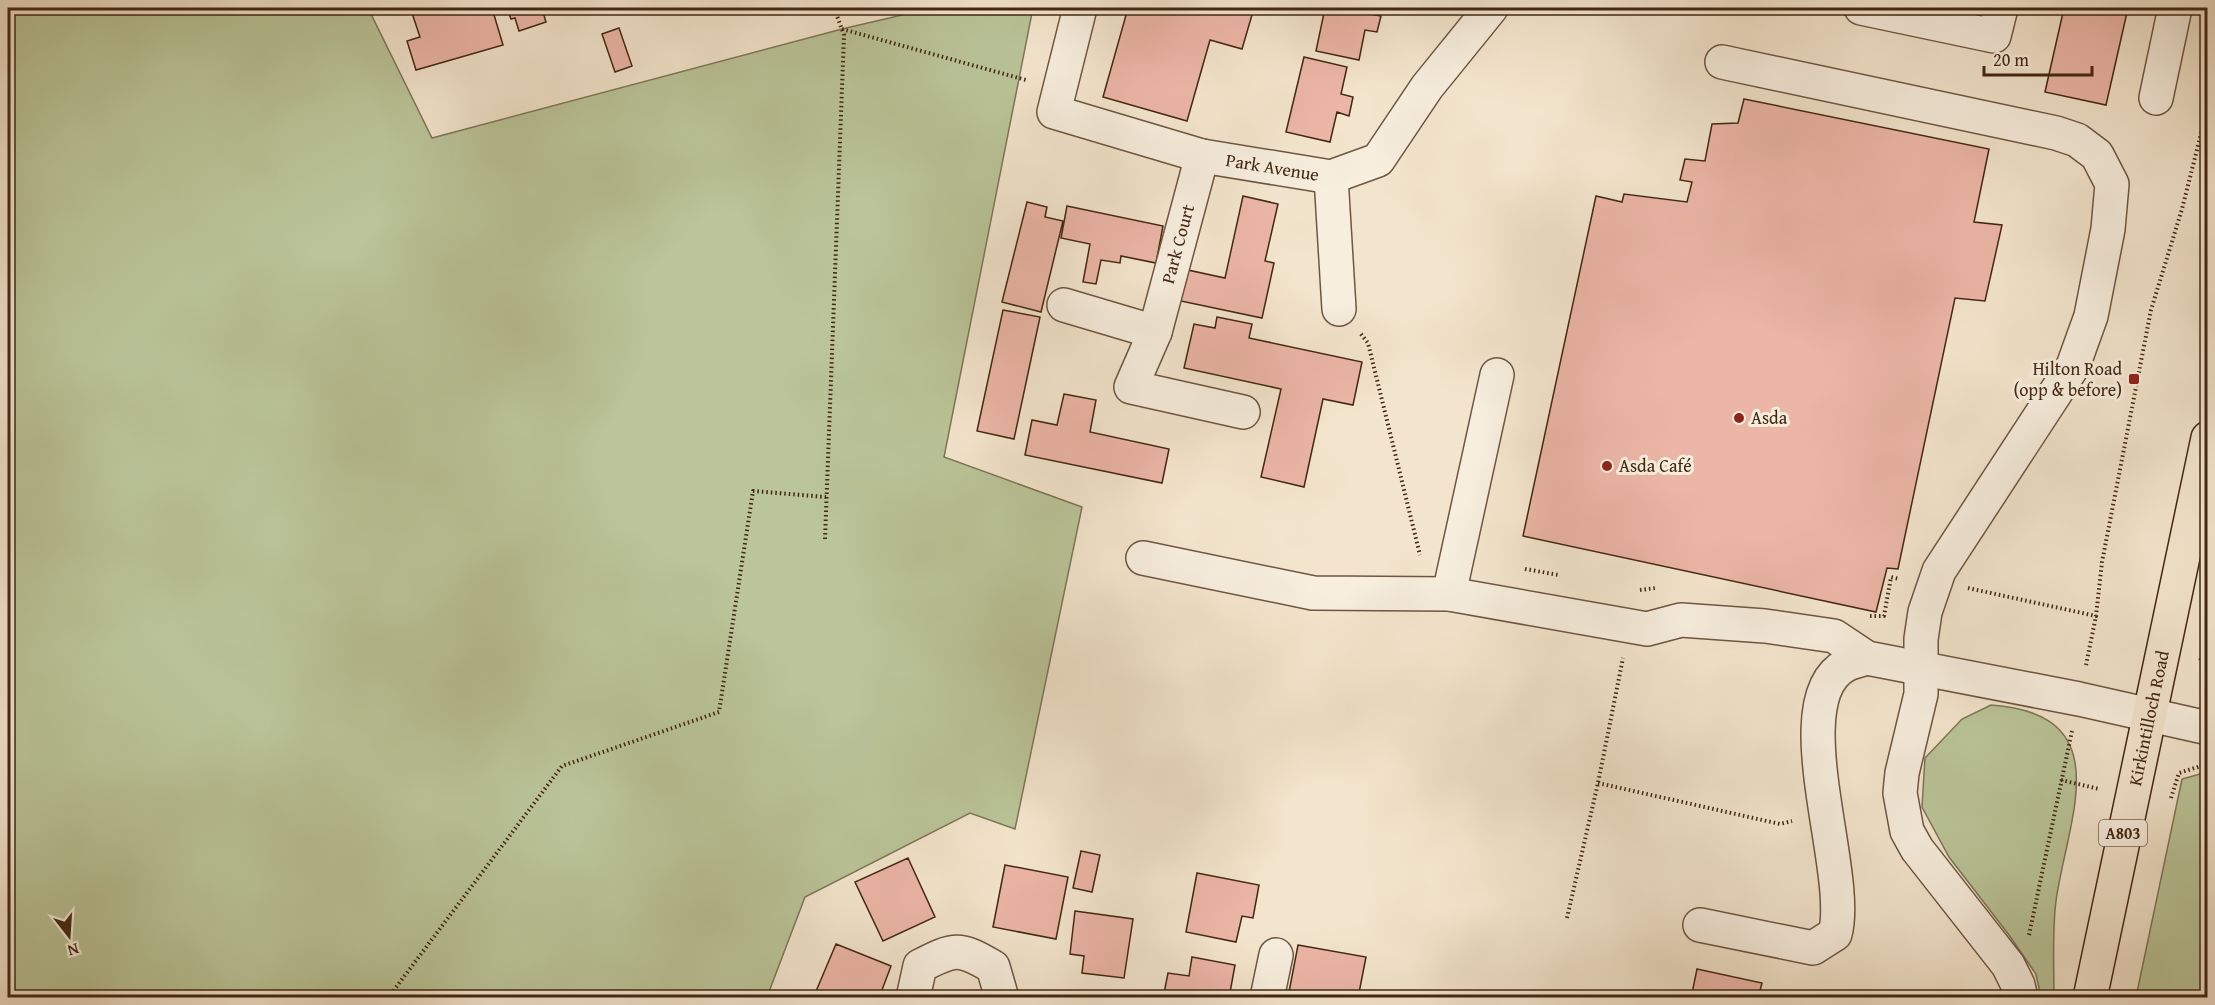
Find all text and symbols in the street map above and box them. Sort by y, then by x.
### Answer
scale bar [1984,39,2092,77]
text: 20 m [1993,46,2029,73]
street label: Park Avenue [1224,146,1321,188]
street label: Park Court [1154,201,1201,287]
place label: Hilton Road (opp & before) [2013,355,2122,403]
marker: Hilton Road (opp & before) [2127,372,2141,386]
place label: Asda [1751,404,1788,431]
marker: Asda [1732,411,1746,425]
place label: Asda Café [1619,452,1692,479]
marker: Asda Café [1600,459,1614,473]
street label: Kirkintilloch Road [2121,648,2176,788]
road number: A803 [2099,820,2147,846]
north arrow [39,906,99,966]
text: N [64,937,82,963]

